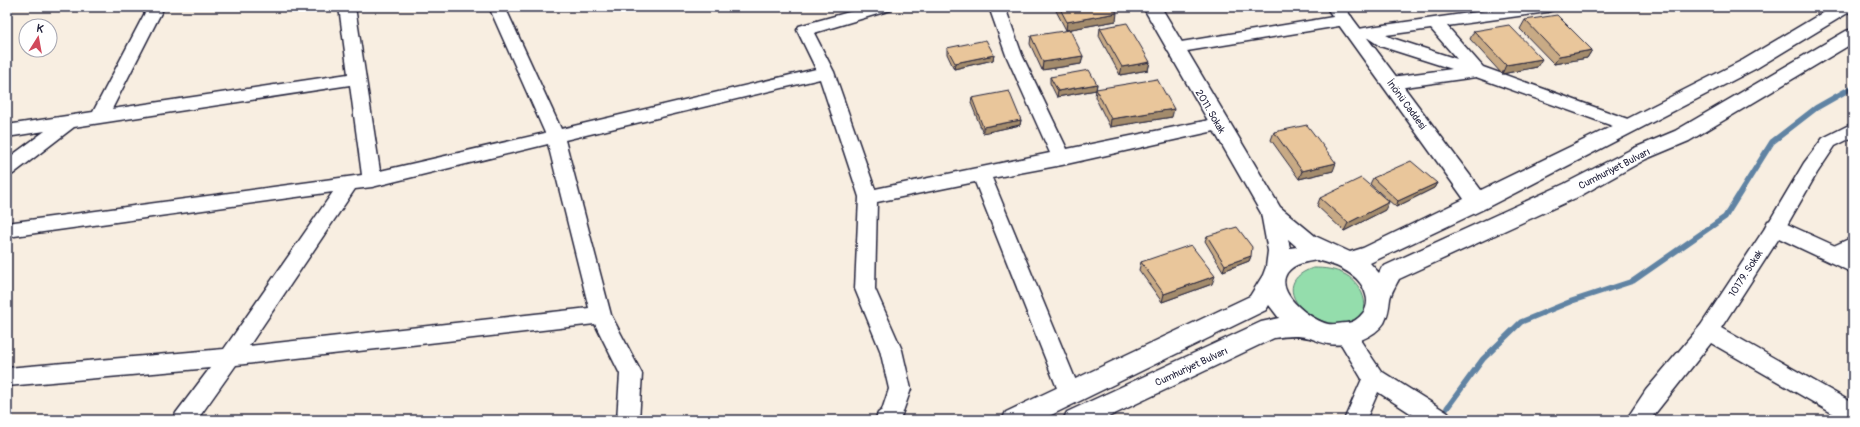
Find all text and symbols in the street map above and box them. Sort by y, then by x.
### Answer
north arrow [18,18,58,58]
text: K [35,22,45,36]
street label: İnönü Caddesi [1384,77,1429,132]
street label: 2011. Sokak [1193,87,1228,136]
street label: Cumhuriyet Bulvarı [1577,146,1652,192]
street label: 10179. Sokak [1726,247,1766,299]
street label: Cumhuriyet Bulvarı [1153,345,1230,389]

